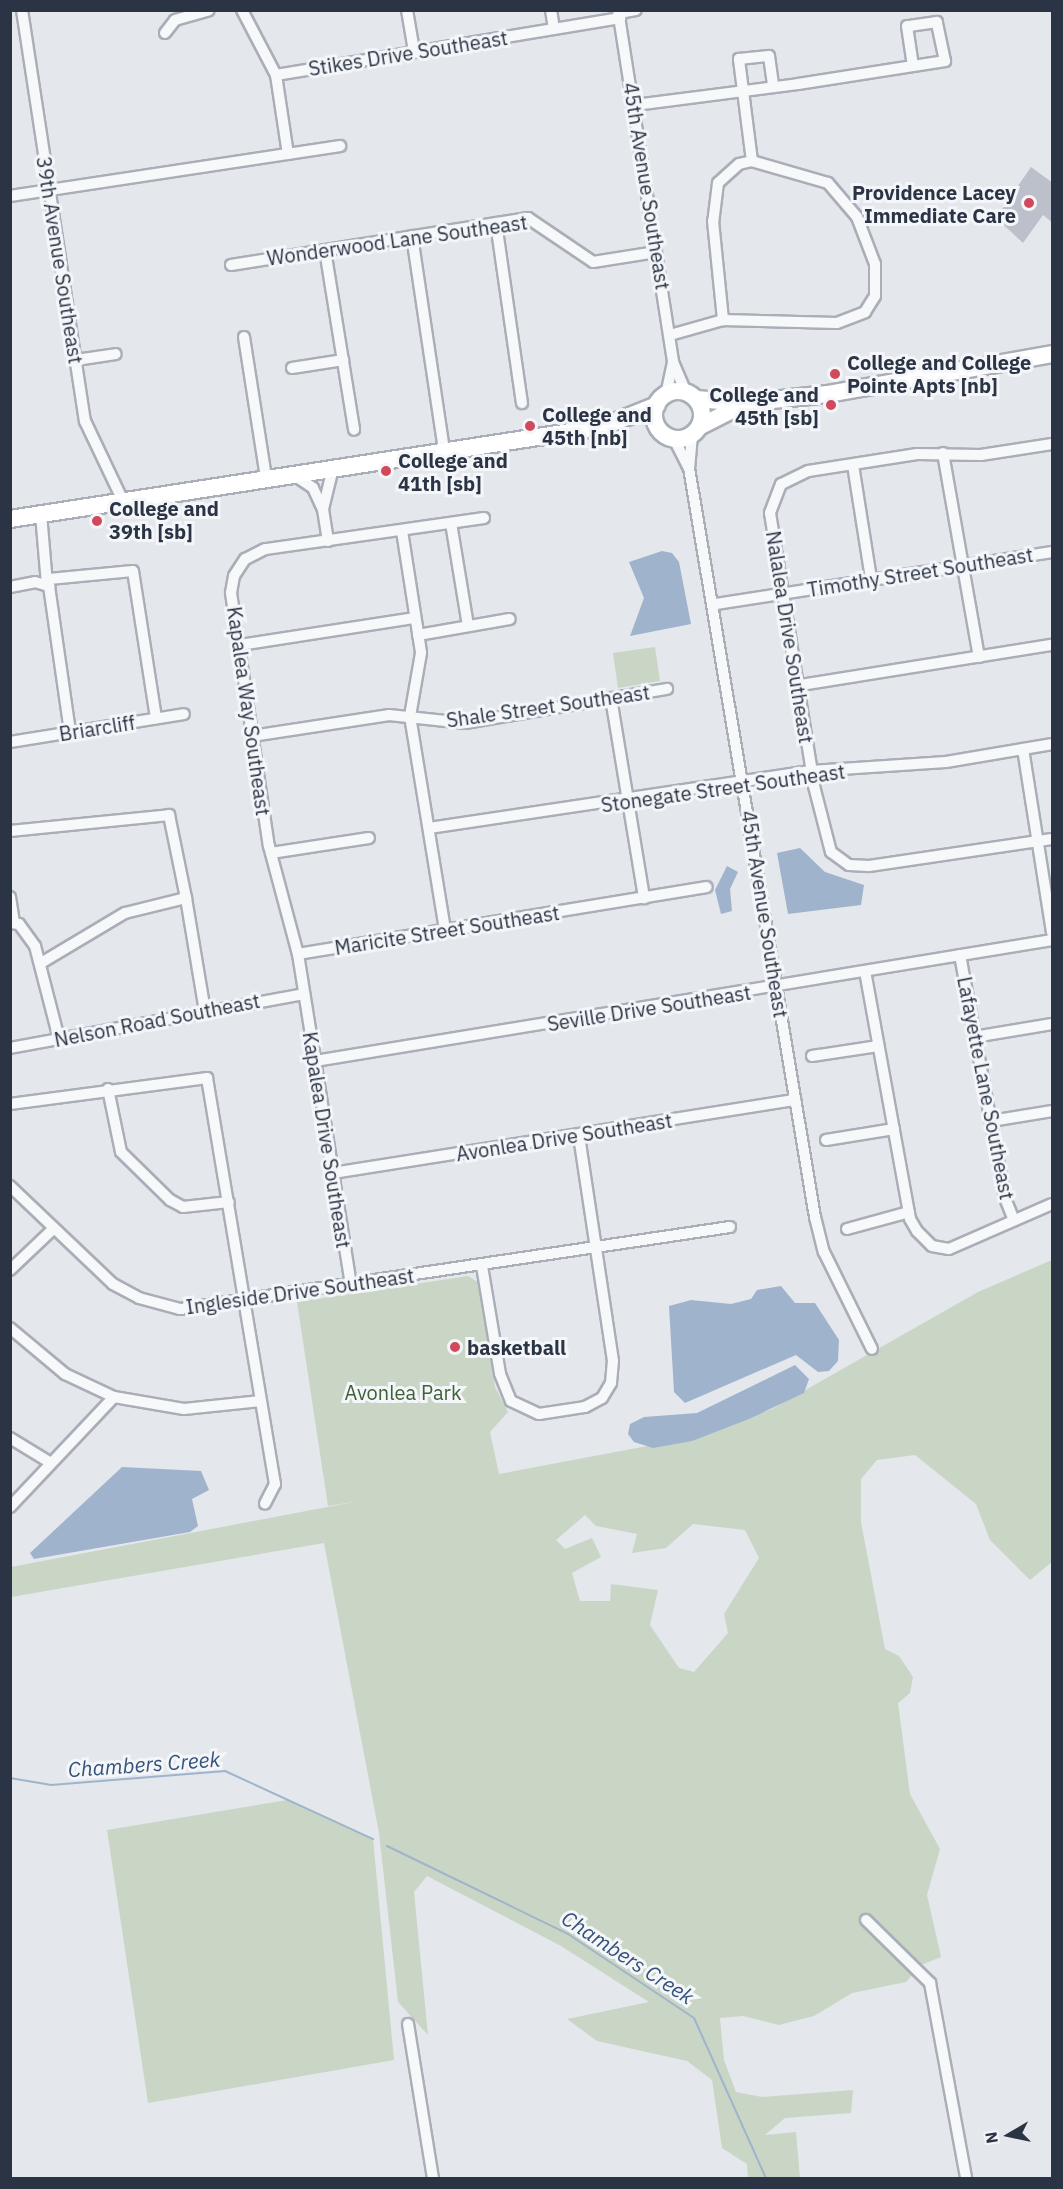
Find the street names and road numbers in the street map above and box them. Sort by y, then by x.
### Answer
street label: Stikes Drive Southeast [307,25,509,81]
street label: 45th Avenue Southeast [619,81,675,291]
street label: 39th Avenue Southeast [32,155,88,365]
street label: Wonderwood Lane Southeast [265,210,529,270]
street label: Nalalea Drive Southeast [761,529,819,745]
street label: Timothy Street Southeast [805,542,1035,602]
street label: Kapalea Way Southeast [222,605,276,817]
street label: Shale Street Southeast [445,680,651,732]
street label: Briarcliff [57,710,137,746]
street label: Stonegate Street Southeast [599,759,847,817]
street label: 45th Avenue Southeast [737,809,793,1019]
street label: Maricite Street Southeast [333,900,561,960]
street label: Lafayette Lane Southeast [953,974,1019,1202]
street label: Seville Drive Southeast [546,980,752,1036]
street label: Nelson Road Southeast [52,988,262,1052]
street label: Kapalea Drive Southeast [298,1030,356,1250]
street label: Avonlea Drive Southeast [454,1108,674,1166]
street label: Ingleside Drive Southeast [184,1263,416,1319]

